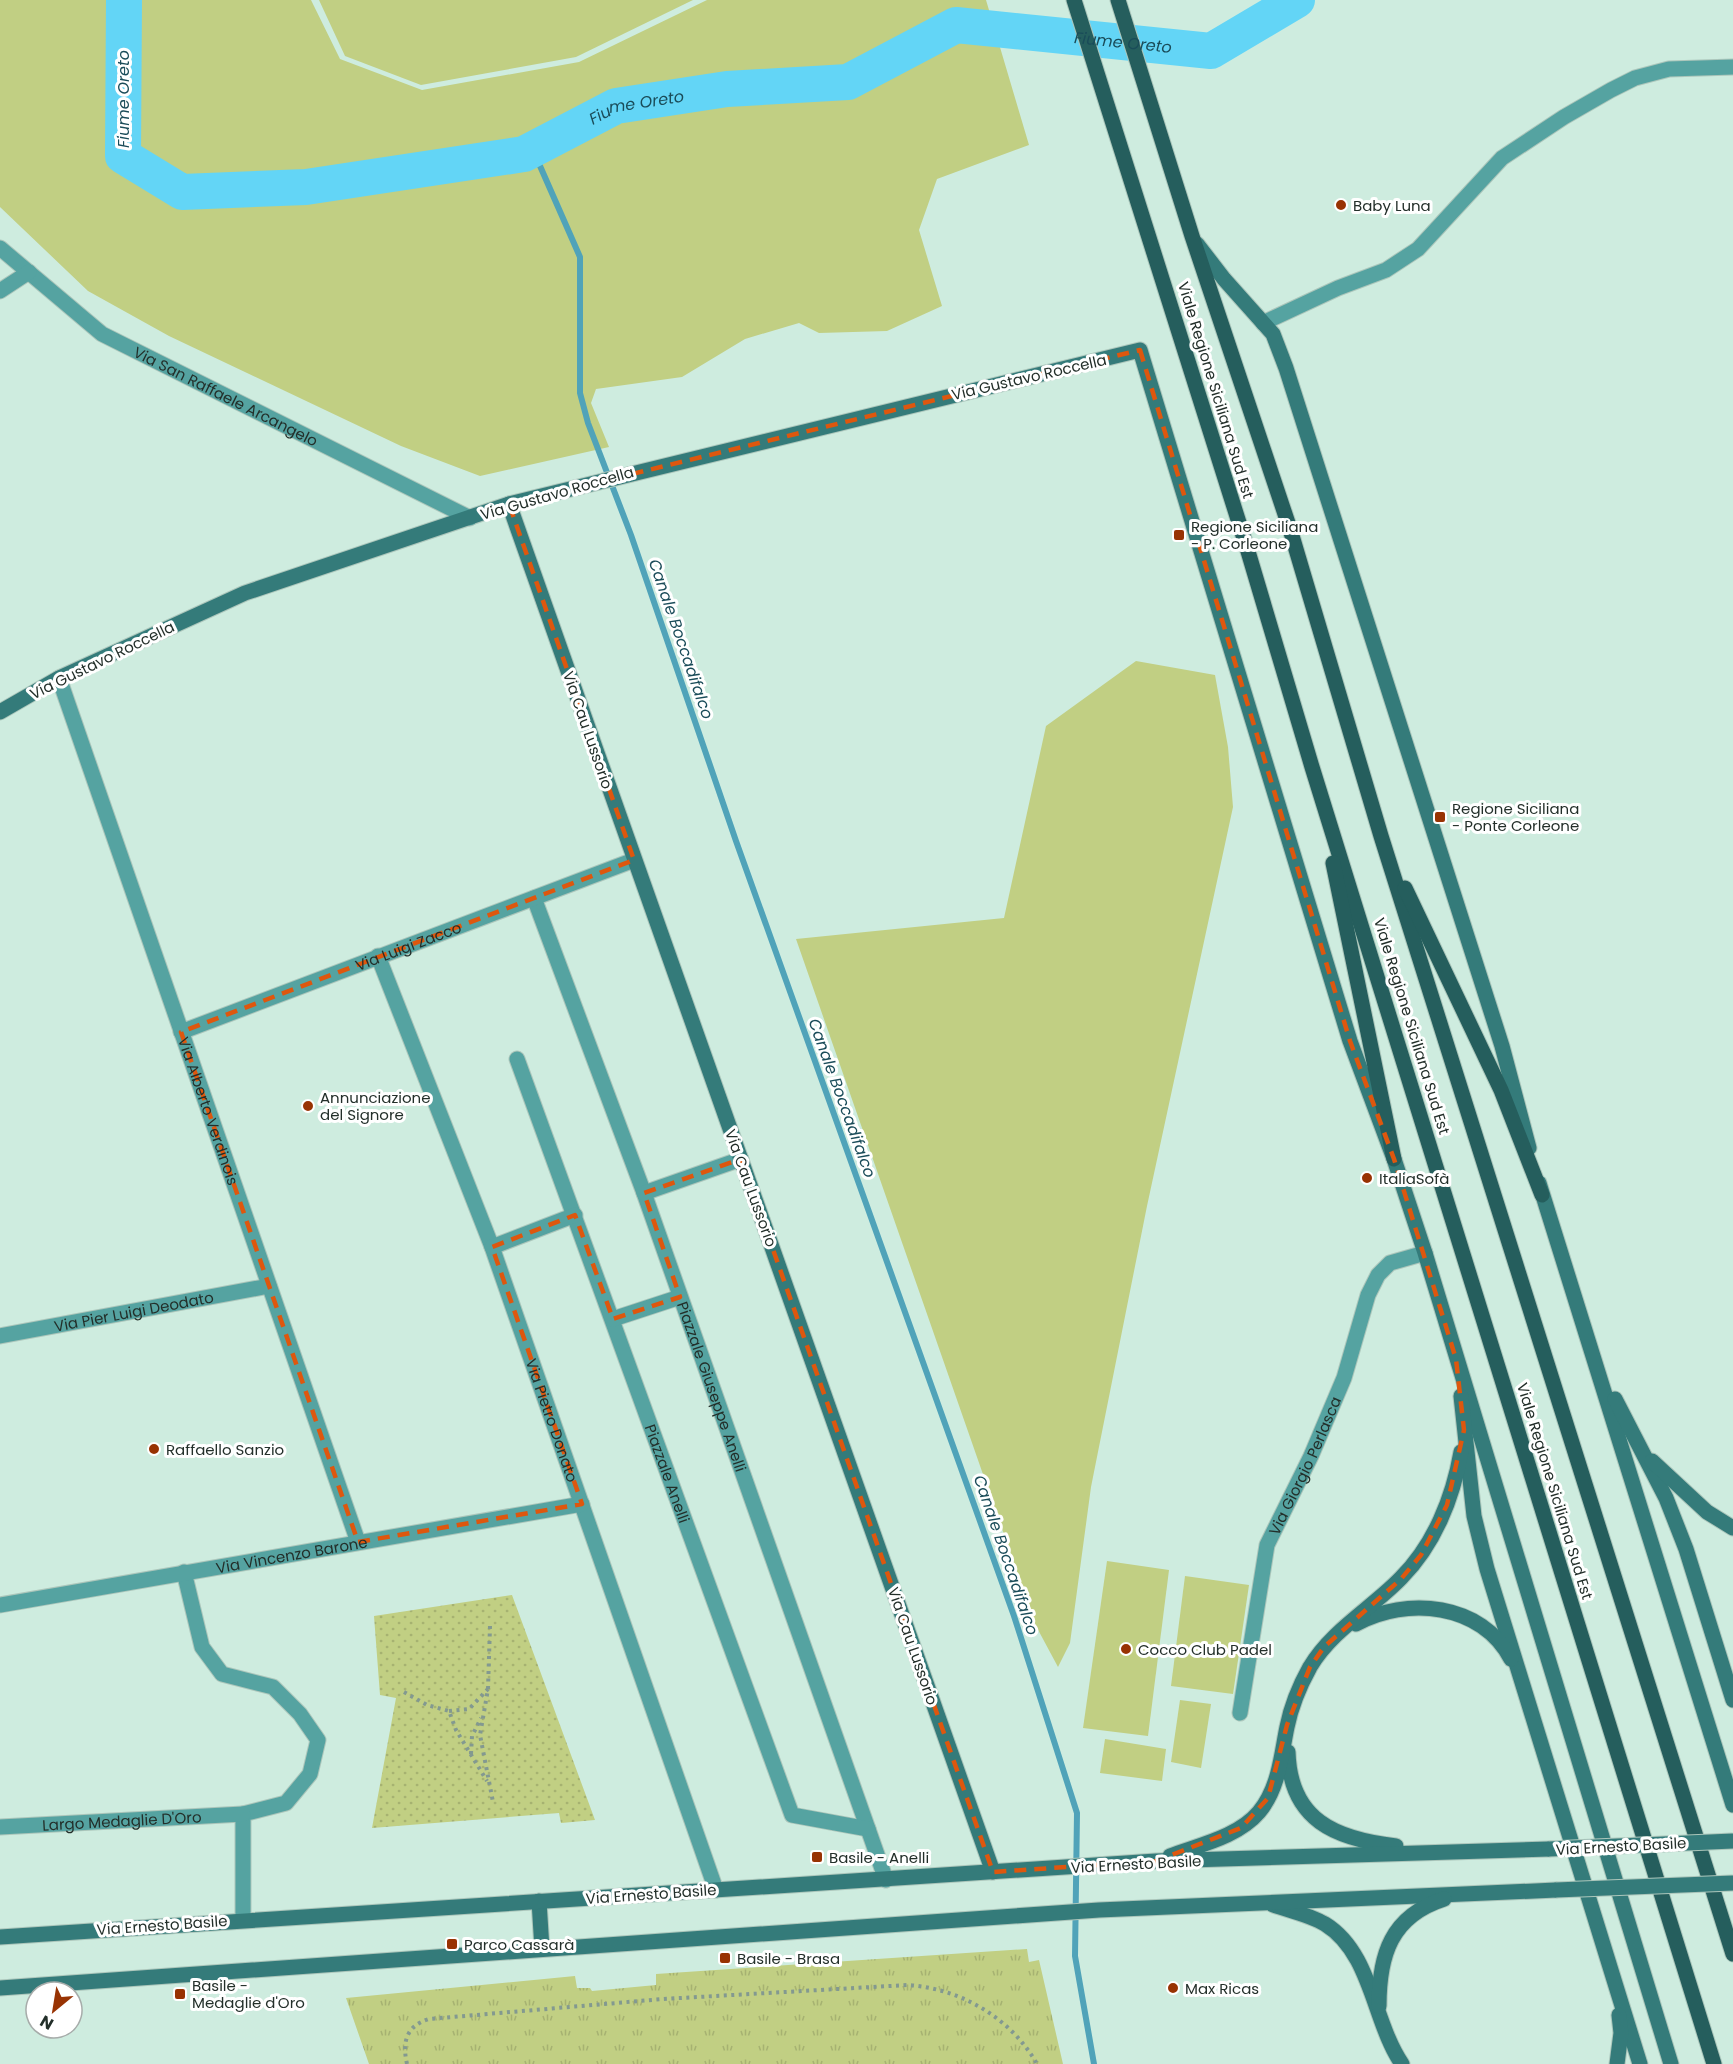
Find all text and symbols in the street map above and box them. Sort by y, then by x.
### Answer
water label: Fiume Oreto [1073,26,1173,58]
water label: Fiume Oreto [112,50,135,148]
water label: Fiume Oreto [585,84,685,130]
place label: Baby Luna [1353,195,1431,216]
marker: Baby Luna [1334,198,1348,212]
street label: Viale Regione Siciliana Sud Est [1173,279,1259,501]
street label: Via San Raffaele Arcangelo [130,341,322,451]
street label: Via Gustavo Roccella [949,349,1109,405]
street label: Via Gustavo Roccella [478,461,636,525]
place label: Regione Siciliana - P. Corleone [1191,516,1318,554]
marker: Regione Siciliana - P. Corleone [1172,528,1186,542]
water label: Canale Boccadifalco [643,556,719,722]
street label: Via Gustavo Roccella [26,616,178,704]
street label: Via Cau Lussorio [558,668,618,792]
place label: Regione Siciliana - Ponte Corleone [1452,798,1579,836]
marker: Regione Siciliana - Ponte Corleone [1433,810,1447,824]
street label: Viale Regione Siciliana Sud Est [1369,915,1455,1137]
street label: Via Luigi Zacco [352,916,464,975]
water label: Canale Boccadifalco [802,1015,882,1181]
street label: Via Alberto Verdinois [173,1034,244,1188]
place label: Annunciazione del Signore [320,1087,430,1125]
marker: Annunciazione del Signore [301,1099,315,1113]
street label: Via Cau Lussorio [720,1126,782,1250]
place label: ItaliaSofà [1379,1168,1449,1189]
marker: ItaliaSofà [1360,1171,1374,1185]
street label: Via Pier Luigi Deodato [52,1286,215,1336]
street label: Piazzale Giuseppe Anelli [672,1298,752,1475]
street label: Via Pietro Donato [521,1356,584,1485]
street label: Viale Regione Siciliana Sud Est [1512,1380,1598,1602]
street label: Via Giorgio Perlasca [1263,1393,1346,1538]
street label: Piazzale Anelli [640,1421,695,1526]
place label: Raffaello Sanzio [166,1439,284,1460]
marker: Raffaello Sanzio [147,1442,161,1456]
water label: Canale Boccadifalco [968,1472,1044,1638]
street label: Via Vincenzo Barone [214,1531,369,1578]
street label: Via Cau Lussorio [883,1584,943,1708]
place label: Cocco Club Padel [1138,1639,1272,1660]
marker: Cocco Club Padel [1119,1642,1133,1656]
street label: Largo Medaglie D'Oro [42,1806,202,1835]
street label: Via Ernesto Basile [1555,1832,1687,1860]
place label: Basile - Anelli [829,1847,929,1868]
marker: Basile - Anelli [810,1850,824,1864]
street label: Via Ernesto Basile [1070,1850,1202,1878]
street label: Via Ernesto Basile [585,1879,717,1909]
street label: Via Ernesto Basile [96,1910,228,1940]
place label: Parco Cassarà [464,1934,574,1955]
marker: Parco Cassarà [445,1937,459,1951]
place label: Basile - Brasa [737,1948,840,1969]
marker: Basile - Brasa [718,1951,732,1965]
place label: Basile - Medaglie d'Oro [192,1975,305,2013]
place label: Max Ricas [1185,1978,1259,1999]
north arrow [24,1980,84,2040]
marker: Max Ricas [1166,1981,1180,1995]
marker: Basile - Medaglie d'Oro [173,1987,187,2001]
text: N [36,2010,58,2036]

